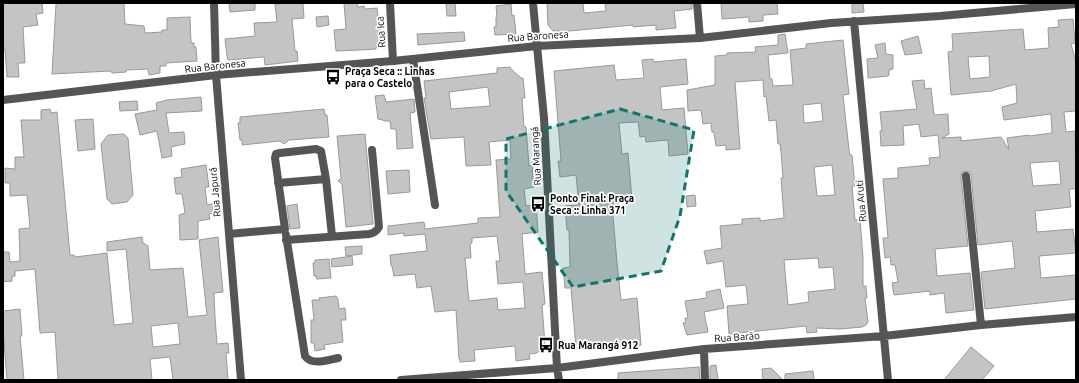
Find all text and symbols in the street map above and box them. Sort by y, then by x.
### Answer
street label: Rua Ica [374,16,388,48]
street label: Rua Baronesa [507,28,569,44]
street label: Rua Baronesa [184,57,246,75]
place label: Praça Seca :: Linhas para o Castelo [345,66,435,89]
bus stop icon: Praça Seca :: Linhas para o Castelo [324,68,342,86]
street label: Rua Marangá [529,126,543,186]
street label: Rua Japurá [207,167,223,217]
street label: Rua Aruti [854,180,868,222]
place label: Ponto Final: Praça Seca :: Linha 371 [550,193,634,216]
bus stop icon: Ponto Final: Praça Seca :: Linha 371 [529,195,547,213]
street label: Rua Barão [714,330,760,344]
bus stop icon: Rua Marangá 912 [537,336,555,354]
place label: Rua Marangá 912 [558,340,639,351]

